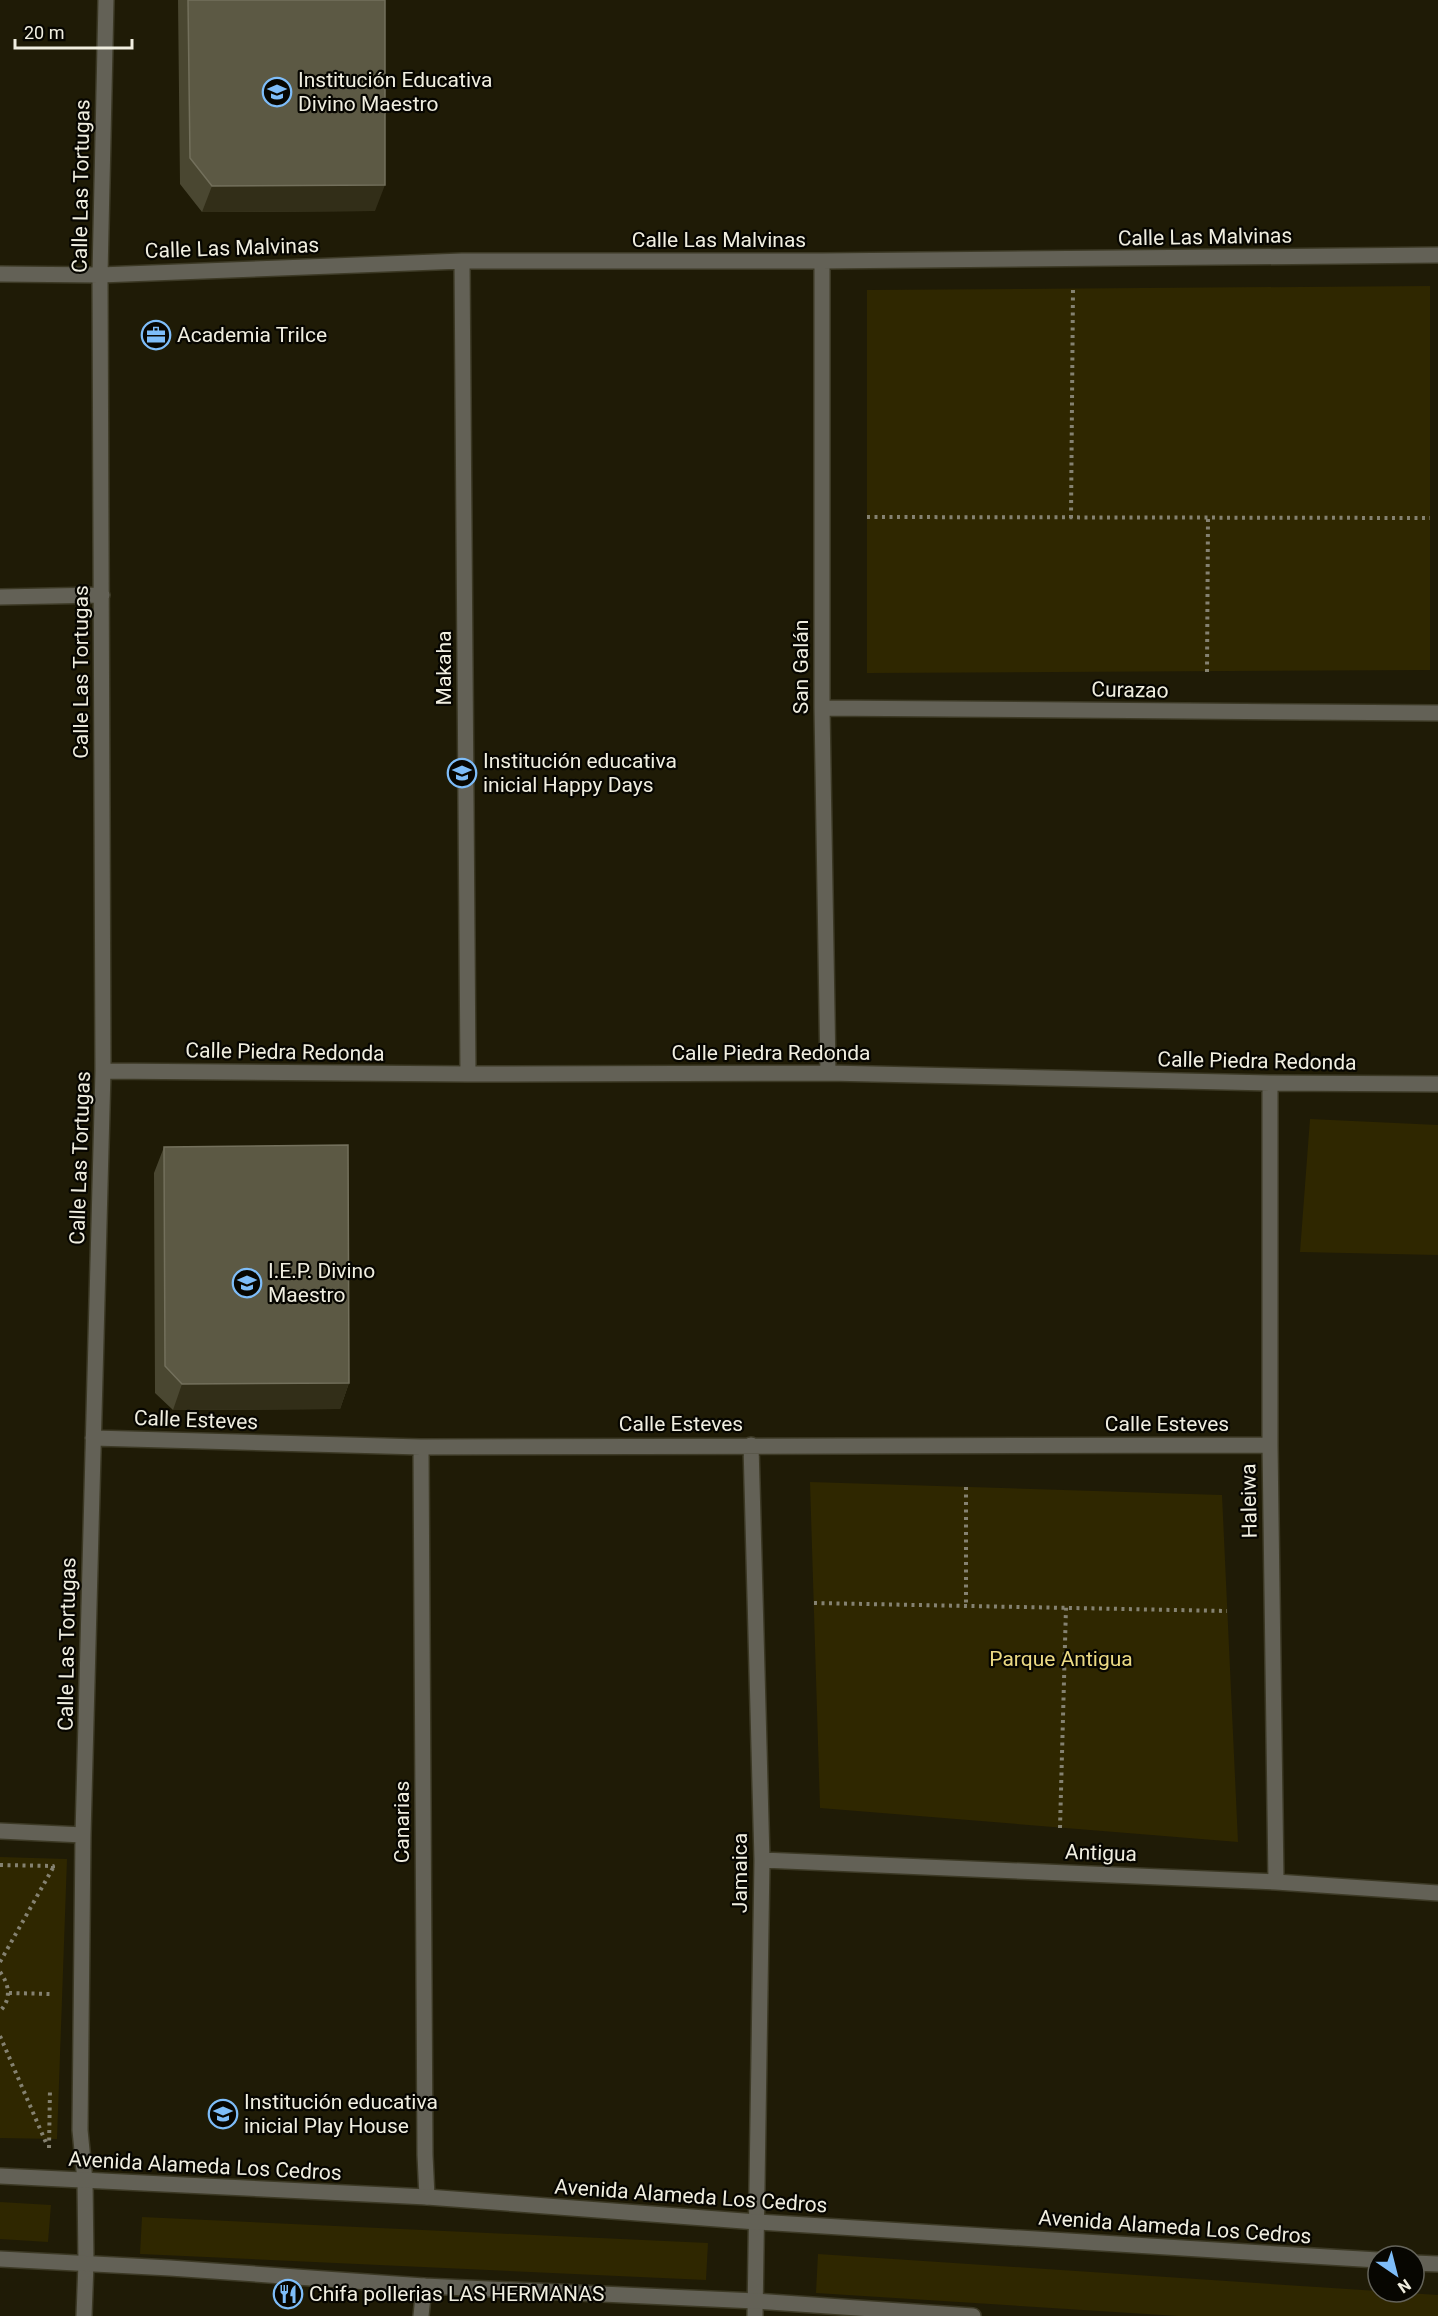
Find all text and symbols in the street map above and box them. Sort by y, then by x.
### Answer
scale bar [15,12,132,50]
text: 20 m [24,22,64,43]
place label: Institución Educativa Divino Maestro [298,68,492,116]
school or university icon: Institución Educativa Divino Maestro [261,76,293,108]
street label: Calle Las Tortugas [67,99,95,273]
street label: Calle Las Malvinas [1118,223,1292,251]
street label: Calle Las Malvinas [632,228,806,252]
street label: Calle Las Malvinas [144,233,320,263]
office icon: Academia Trilce [140,319,172,351]
place label: Academia Trilce [177,323,327,347]
street label: Calle Las Tortugas [69,585,93,759]
street label: San Galán [789,620,813,714]
street label: Makaha [432,631,456,705]
street label: Curazao [1091,677,1169,703]
place label: Institución educativa inicial Happy Days [483,749,677,797]
school or university icon: Institución educativa inicial Happy Days [446,757,478,789]
street label: Calle Piedra Redonda [185,1038,385,1066]
street label: Calle Piedra Redonda [671,1041,871,1065]
street label: Calle Piedra Redonda [1157,1047,1357,1075]
street label: Calle Las Tortugas [65,1071,95,1245]
place label: I.E.P. Divino Maestro [268,1259,375,1307]
school or university icon: I.E.P. Divino Maestro [231,1267,263,1299]
street label: Calle Esteves [133,1406,259,1434]
street label: Calle Esteves [619,1412,743,1436]
street label: Calle Esteves [1105,1412,1229,1436]
street label: Haleiwa [1236,1463,1262,1539]
street label: Calle Las Tortugas [53,1557,81,1731]
park label: Parque Antigua [989,1647,1133,1671]
street label: Canarias [390,1781,414,1863]
street label: Jamaica [728,1833,752,1913]
street label: Antigua [1065,1840,1137,1866]
place label: Institución educativa inicial Play House [244,2090,438,2138]
school or university icon: Institución educativa inicial Play House [207,2098,239,2130]
street label: Avenida Alameda Los Cedros [68,2147,342,2185]
street label: Avenida Alameda Los Cedros [554,2174,828,2218]
street label: Avenida Alameda Los Cedros [1038,2205,1312,2249]
north arrow [1366,2244,1426,2304]
text: N [1394,2275,1414,2297]
restaurant icon: Chifa pollerias LAS HERMANAS [272,2278,304,2310]
place label: Chifa pollerias LAS HERMANAS [309,2282,604,2306]

